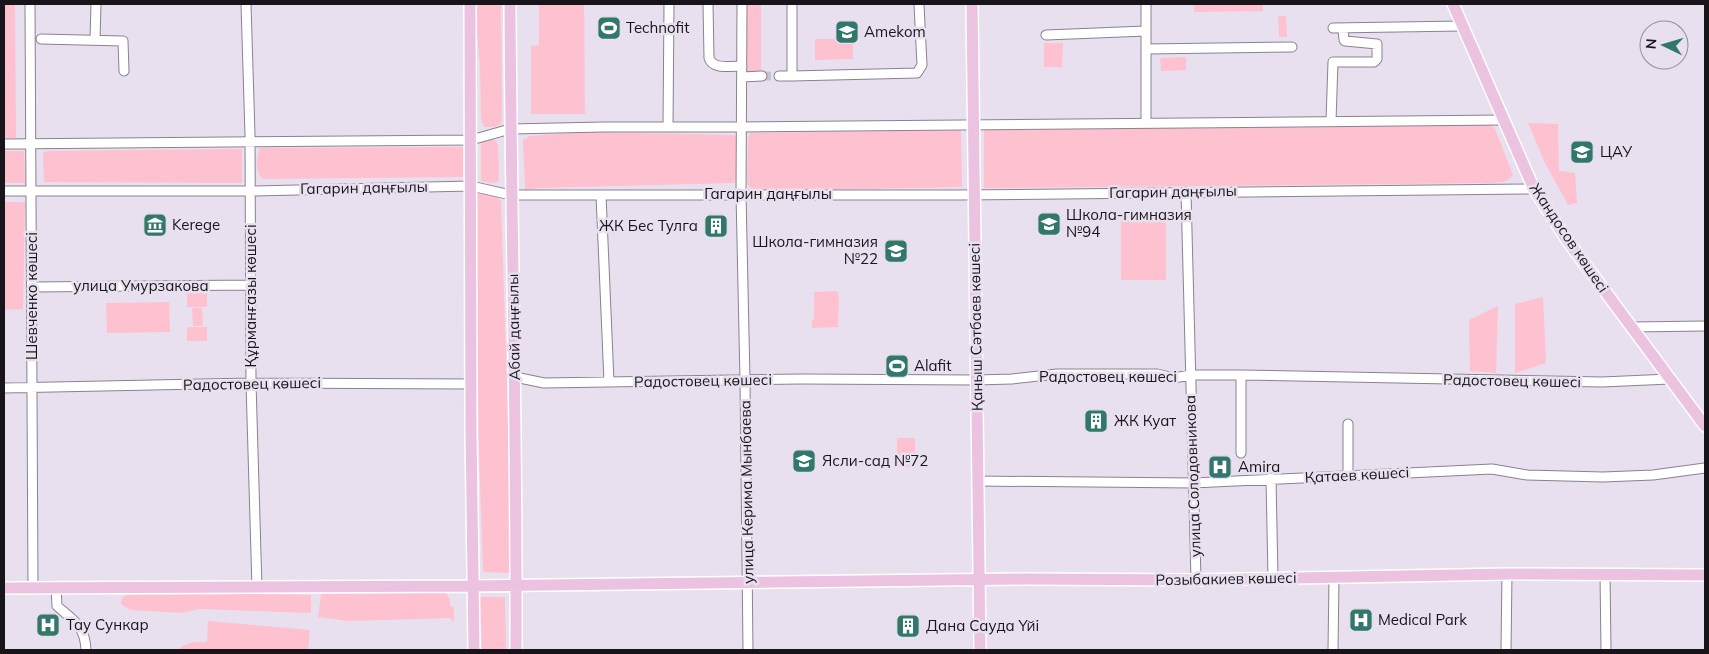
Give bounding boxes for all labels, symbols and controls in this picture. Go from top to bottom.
sports icon: Technofit [596,15,622,41]
place label: Technofit [626,18,689,37]
school or university icon: Amekom [834,19,860,45]
north arrow [1639,20,1689,70]
place label: Amekom [864,22,926,41]
text: N [1642,38,1660,50]
school or university icon: ЦАУ [1569,139,1595,165]
place label: ЦАУ [1600,142,1632,161]
street label: Гагарин даңғылы [300,177,428,198]
street label: Жандосов көшесі [1526,179,1613,296]
street label: Гагарин даңғылы [1109,181,1237,202]
street label: Гагарин даңғылы [704,184,832,203]
place label: Школа-гимназия №94 [1066,205,1192,241]
school or university icon: Школа-гимназия №94 [1036,211,1062,237]
museum icon: Kerege [142,212,168,238]
building icon: ЖК Бес Тулга [703,213,729,239]
place label: Kerege [172,215,220,234]
place label: ЖК Бес Тулга [599,216,698,235]
street label: Құрманғазы көшесі [241,224,260,368]
street label: Шевченко көшесі [22,232,41,360]
place label: Школа-гимназия №22 [752,232,878,268]
school or university icon: Школа-гимназия №22 [883,238,909,264]
street label: Қаныш Сәтбаев көшесі [965,243,986,411]
street label: Абай даңғылы [503,273,524,381]
street label: улица Умурзакова [73,276,209,295]
sports icon: Alafit [884,353,910,379]
place label: Alafit [914,356,951,375]
street label: Радостовец көшесі [1039,367,1177,386]
street label: Радостовец көшесі [634,370,772,391]
street label: Радостовец көшесі [1443,370,1581,391]
street label: Радостовец көшесі [183,373,321,394]
street label: улица Солодовникова [1180,395,1205,557]
street label: улица Керима Мынбаева [735,400,758,584]
building icon: ЖК Куат [1083,408,1109,434]
place label: ЖК Куат [1114,411,1176,430]
school or university icon: Ясли-сад №72 [791,448,817,474]
place label: Ясли-сад №72 [822,451,928,470]
hospital icon: Amira [1207,454,1233,480]
place label: Amira [1238,457,1280,476]
street label: Қатаев көшесі [1304,462,1410,487]
street label: Розыбакиев көшесі [1155,568,1297,589]
hospital icon: Medical Park [1348,607,1374,633]
place label: Medical Park [1378,610,1467,629]
hospital icon: Тау Сункар [35,612,61,638]
building icon: Дана Сауда Үйі [895,613,921,639]
place label: Тау Сункар [66,615,149,634]
place label: Дана Сауда Үйі [926,616,1039,635]

